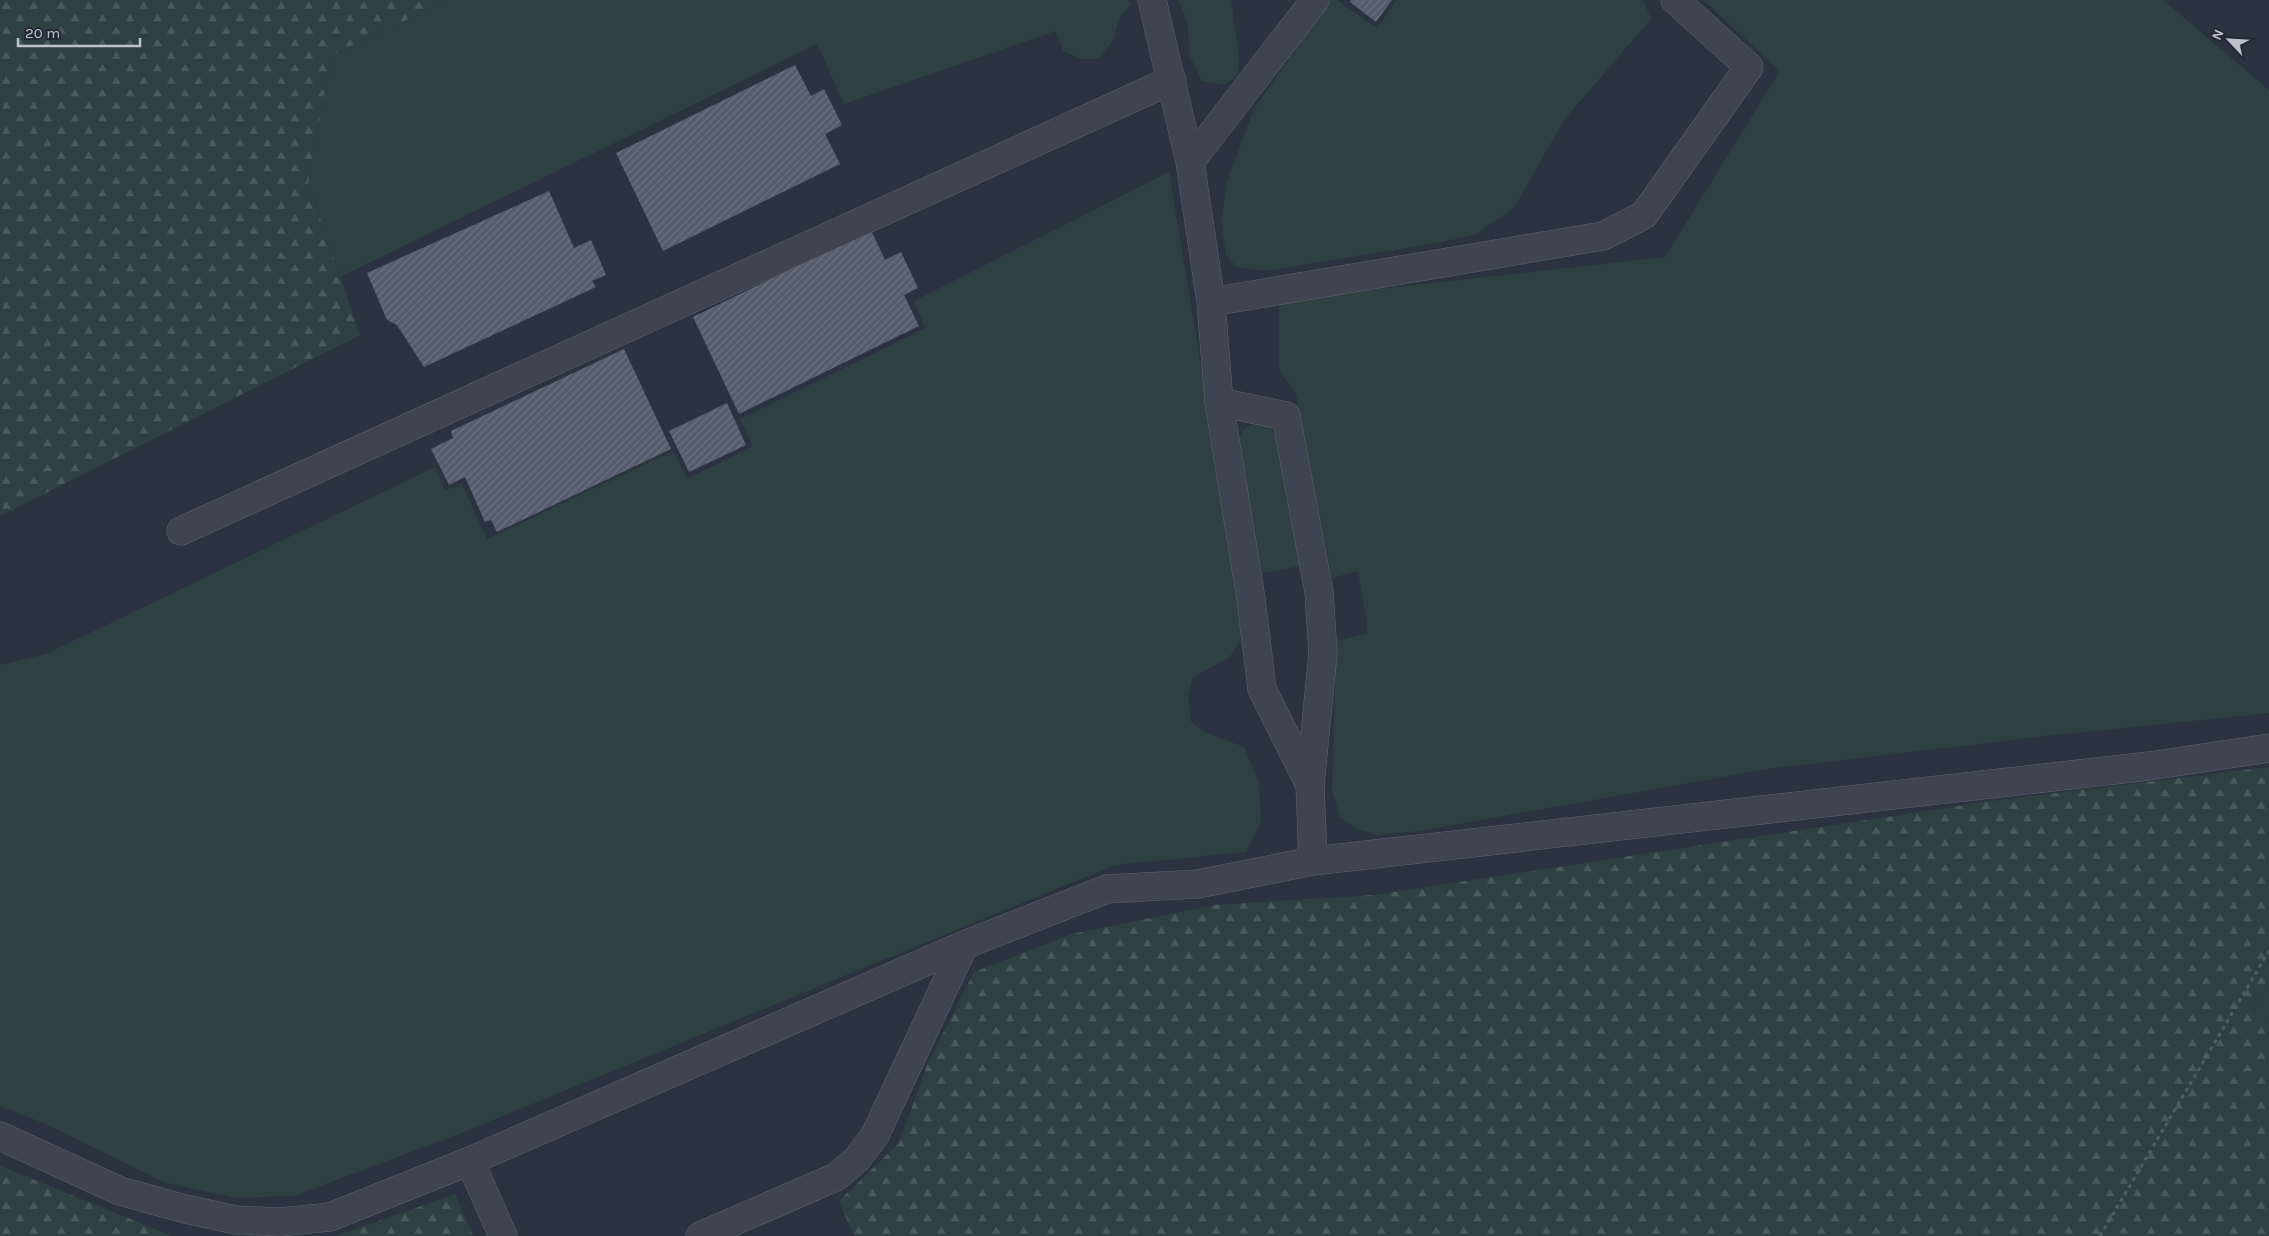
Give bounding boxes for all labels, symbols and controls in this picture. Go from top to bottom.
scale bar [18,15,140,47]
north arrow [2204,15,2254,65]
text: 20 m [25,24,60,42]
text: N [2208,27,2227,43]

